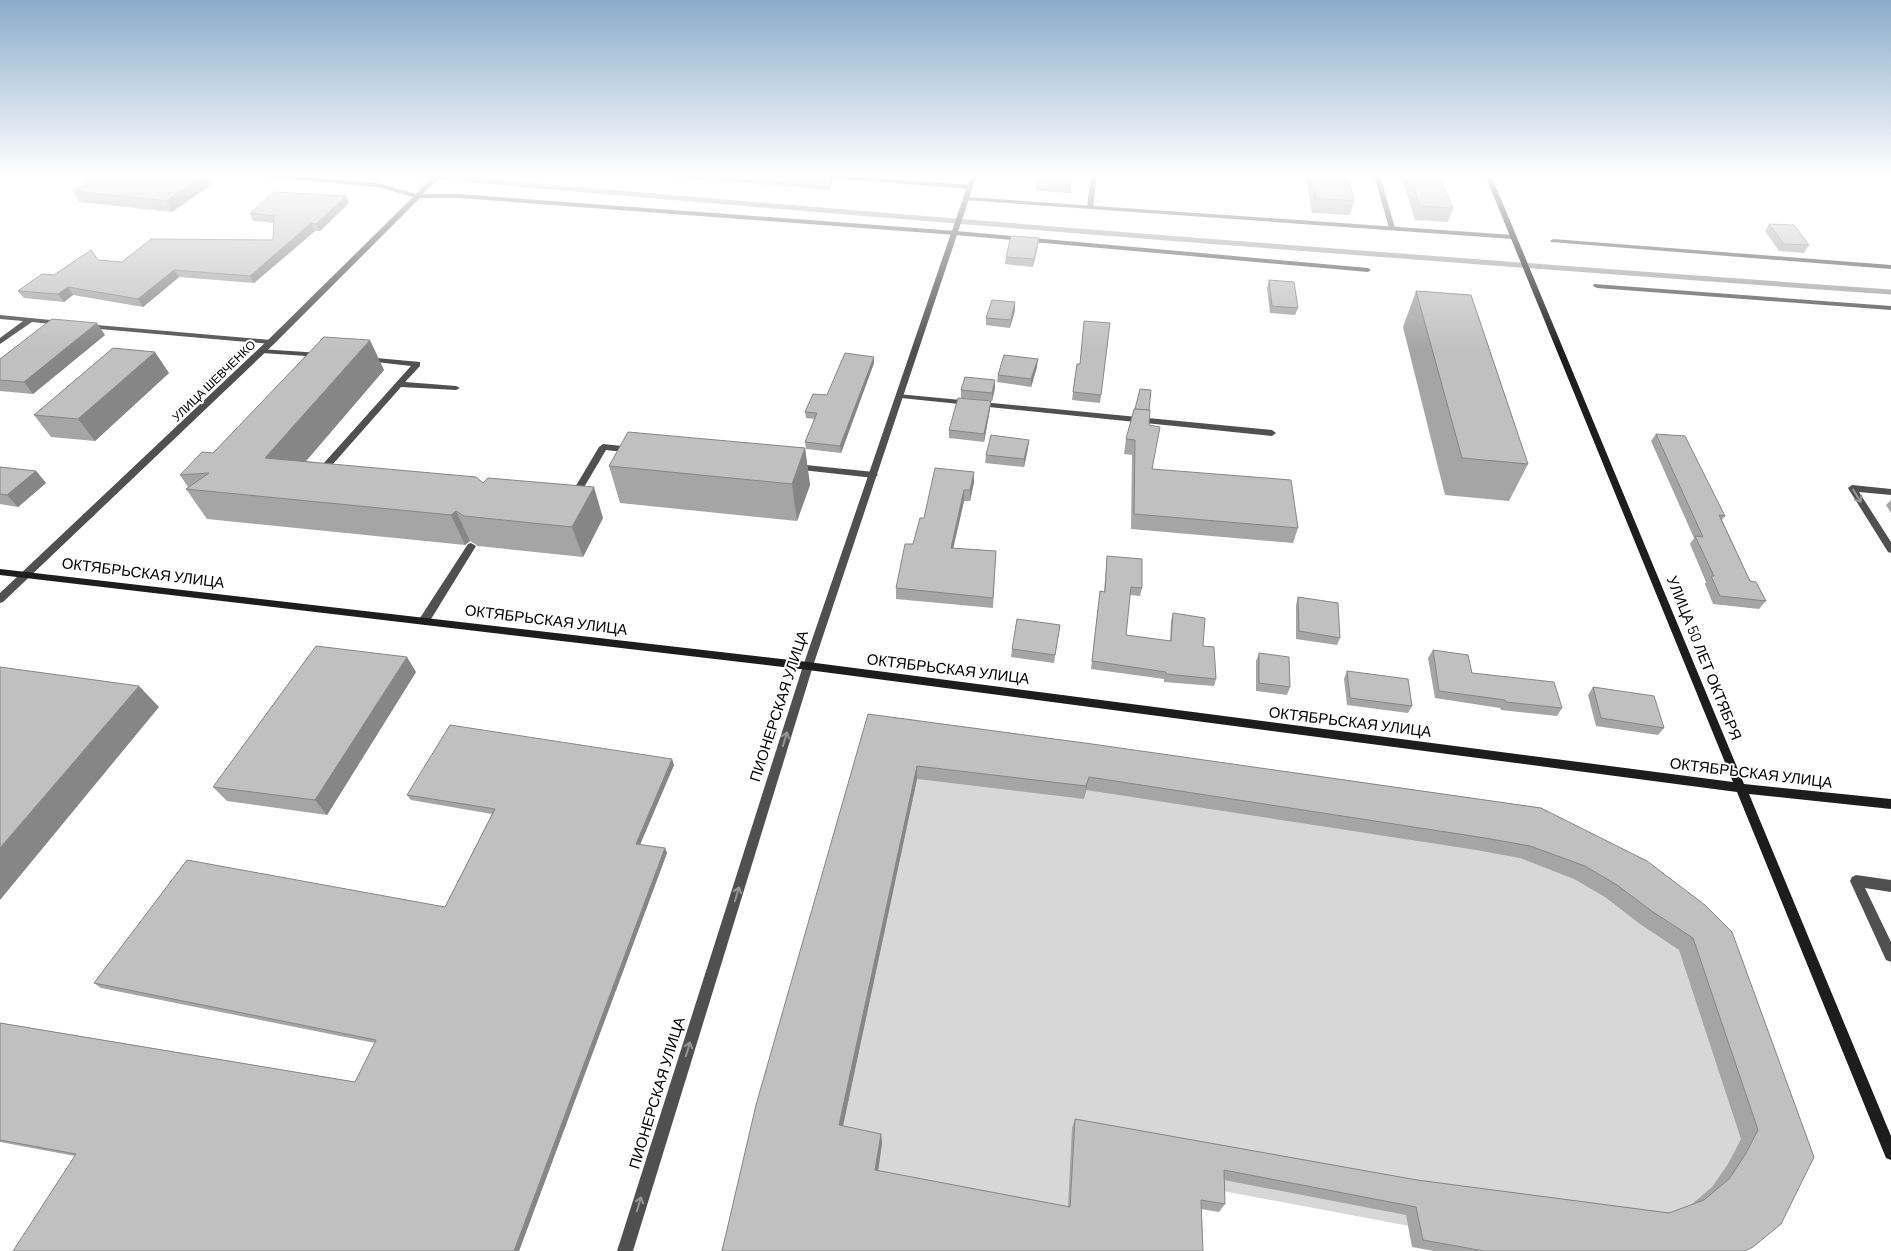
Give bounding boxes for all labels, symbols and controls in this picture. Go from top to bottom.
street label: УЛИЦА ШЕВЧЕНКО [169,337,259,424]
one-way arrow [1852,489,1862,503]
street label: ОКТЯБРЬСКАЯ УЛИЦА [61,553,225,591]
street label: УЛИЦА 50 ЛЕТ ОКТЯБРЯ [1664,573,1746,742]
street label: ОКТЯБРЬСКАЯ УЛИЦА [464,600,628,638]
street label: ПИОНЕРСКАЯ УЛИЦА [745,628,811,784]
street label: ОКТЯБРЬСКАЯ УЛИЦА [866,649,1030,687]
street label: ОКТЯБРЬСКАЯ УЛИЦА [1268,702,1432,740]
one-way arrow [781,732,791,748]
street label: ОКТЯБРЬСКАЯ УЛИЦА [1669,753,1833,791]
one-way arrow [732,887,742,903]
street label: ПИОНЕРСКАЯ УЛИЦА [624,1014,688,1171]
one-way arrow [684,1042,693,1058]
one-way arrow [635,1197,645,1213]

